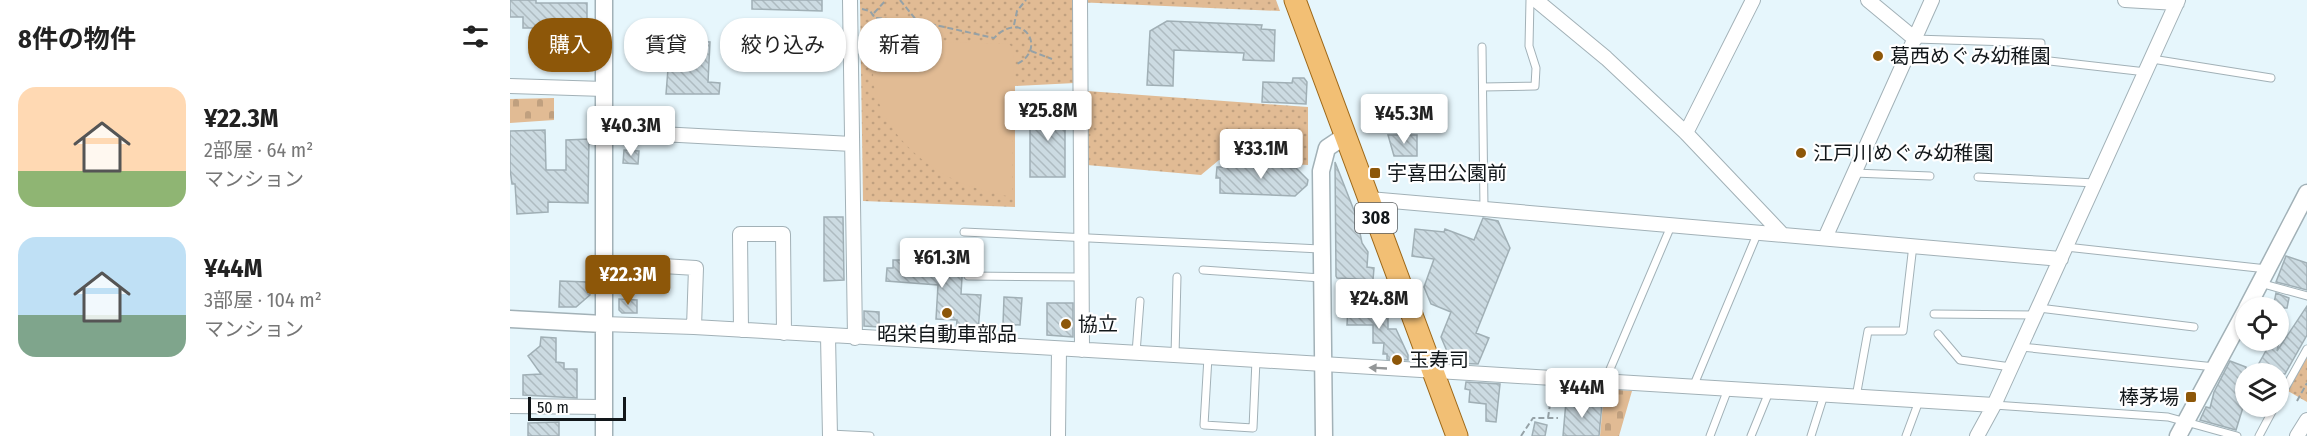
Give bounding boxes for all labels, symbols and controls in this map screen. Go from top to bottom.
chip: 購入 [528,18,612,72]
chip: 賃貸 [624,18,708,72]
chip: 絞り込み [720,18,846,72]
chip: 新着 [858,18,942,72]
icon: filters [459,20,492,53]
text: 8件の物件 [18,24,136,55]
place label: 葛西めぐみ幼稚園 [1890,44,2051,68]
marker: 葛西めぐみ幼稚園 [1871,49,1885,63]
pin: ¥25.8M [999,91,1097,142]
pin: ¥45.3M [1355,94,1453,145]
text: ¥25.8M [1019,98,1077,122]
text: ¥45.3M [1375,101,1433,125]
text: ¥22.3M [204,103,279,134]
pin: ¥40.3M [582,106,680,157]
icon: home [66,111,138,183]
text: ¥40.3M [601,113,661,137]
pin: ¥33.1M [1212,129,1310,180]
text: ¥33.1M [1234,136,1288,160]
text: 2部屋 · 64 m² [204,138,313,162]
place label: 江戸川めぐみ幼稚園 [1813,141,1994,165]
marker: 江戸川めぐみ幼稚園 [1794,146,1808,160]
place label: 宇喜田公園前 [1387,161,1507,185]
marker: 宇喜田公園前 [1368,166,1382,180]
text: マンション [204,167,304,191]
road number: 308 [1355,203,1397,233]
pin: ¥61.3M [893,238,991,289]
text: ¥61.3M [914,245,970,269]
text: ¥44M [204,253,262,284]
pin: ¥22.3M [579,255,677,306]
icon: home [66,261,138,333]
text: ¥22.3M [599,262,657,286]
pin: ¥24.8M [1330,279,1428,330]
text: ¥24.8M [1350,286,1408,310]
text: 3部屋 · 104 m² [204,288,322,312]
map controls [2235,297,2289,417]
button: locate [2235,297,2289,351]
marker: 昭栄自動車部品 [940,306,954,320]
place label: 協立 [1078,312,1118,336]
text: マンション [204,317,304,341]
marker: 協立 [1059,317,1073,331]
place label: 昭栄自動車部品 [877,322,1017,346]
place label: 玉寿司 [1409,348,1469,372]
marker: 玉寿司 [1390,353,1404,367]
one-way arrow [1369,363,1388,372]
button: layers [2235,363,2289,417]
pin: ¥44M [1546,368,1618,419]
text: ¥44M [1560,375,1604,399]
place label: 棒茅場 [2119,385,2179,409]
marker: 棒茅場 [2184,390,2198,404]
scale bar [528,394,626,422]
text: 50 m [537,398,569,417]

